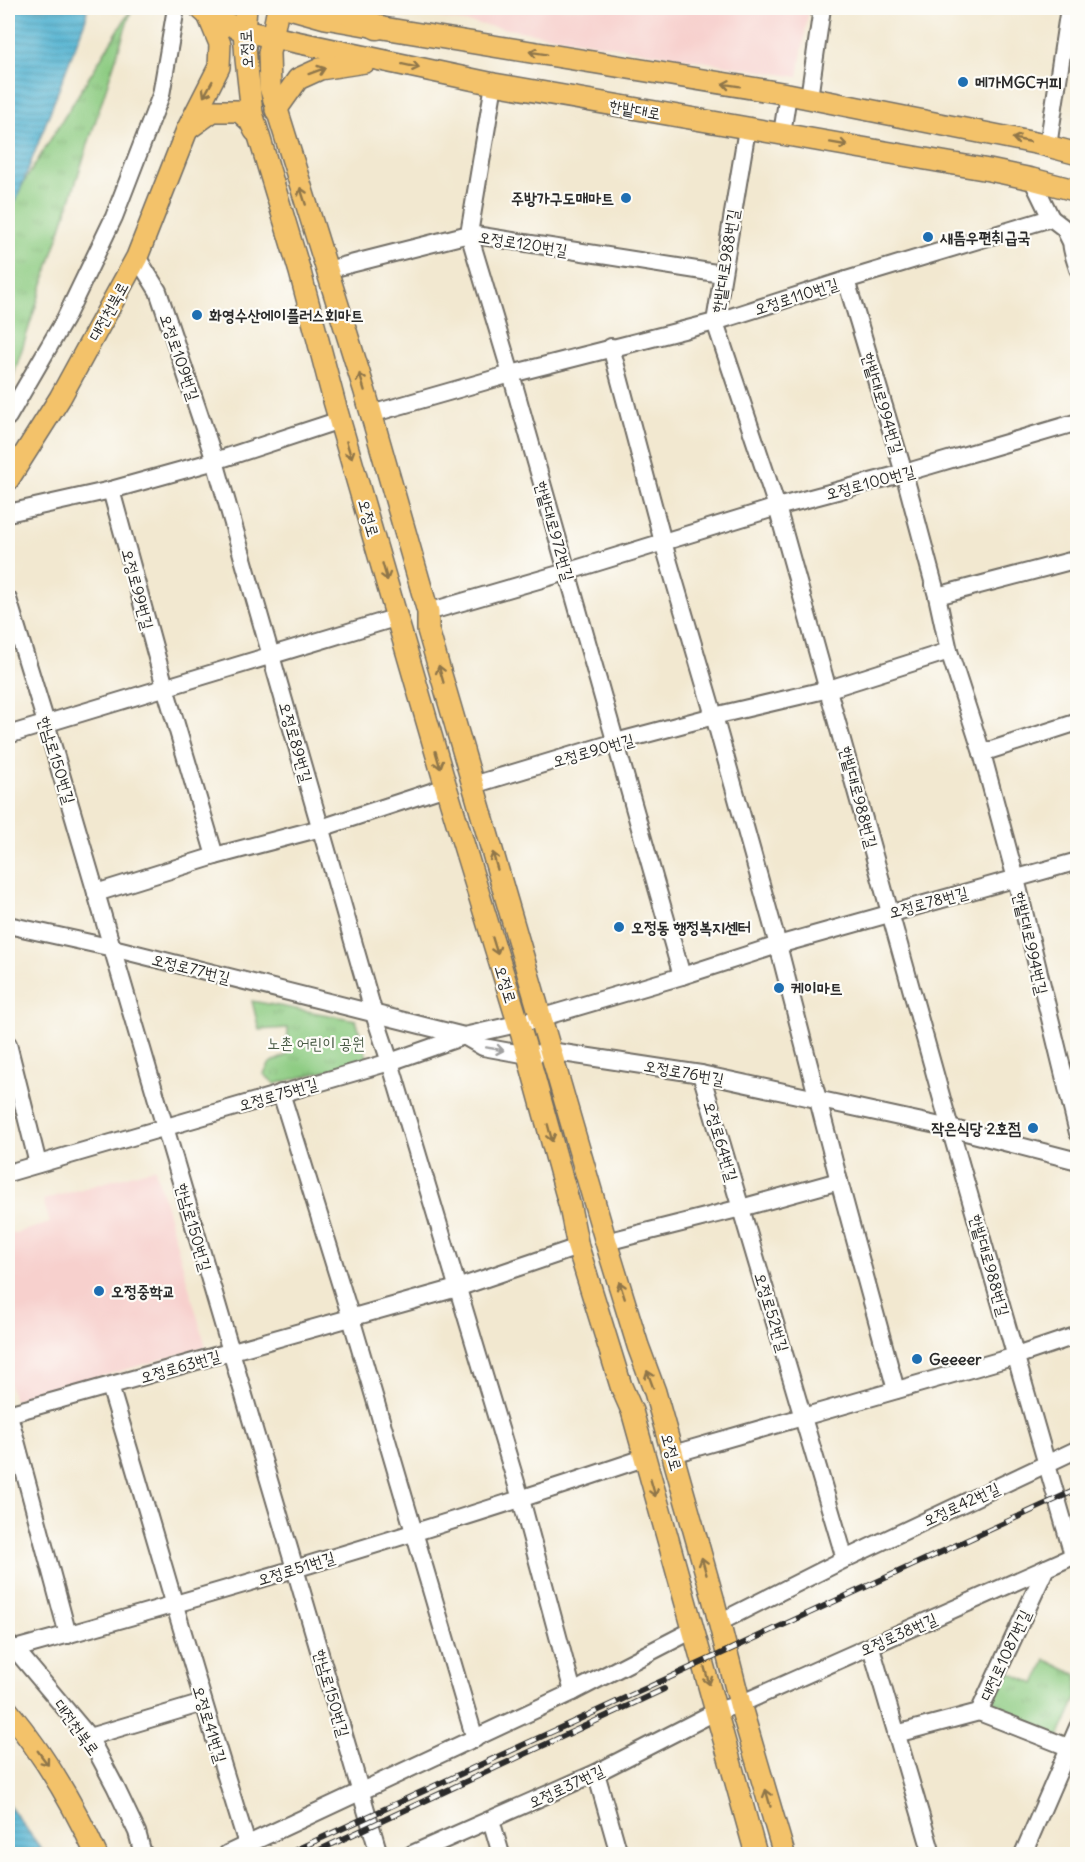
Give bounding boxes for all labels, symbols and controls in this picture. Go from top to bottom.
street label: 오정로 [235,29,257,69]
one-way arrow [529,48,549,59]
one-way arrow [401,61,421,72]
one-way arrow [307,65,326,76]
place label: 메가MGC커피 [975,72,1062,92]
marker: 메가MGC커피 [956,75,970,89]
one-way arrow [721,79,741,90]
one-way arrow [201,81,213,98]
street label: 한밭대로 [608,95,662,123]
one-way arrow [1011,134,1031,145]
one-way arrow [829,139,849,150]
one-way arrow [297,187,308,206]
place label: 주방가구도매마트 [511,188,614,208]
marker: 주방가구도매마트 [619,191,633,205]
street label: 한밭대로988번길 [707,208,743,314]
street label: 오정로120번길 [477,226,569,260]
place label: 새뜸우편취급국 [939,227,1030,247]
marker: 새뜸우편취급국 [921,230,935,244]
street label: 오정로110번길 [751,273,841,319]
street label: 대전천북로 [84,278,132,344]
place label: 화영수산에이플러스회마트 [209,305,364,325]
marker: 화영수산에이플러스회마트 [190,308,204,322]
street label: 오정로109번길 [156,311,204,403]
street label: 한밭대로994번길 [858,350,908,456]
one-way arrow [356,373,367,392]
one-way arrow [344,440,355,459]
street label: 오정로100번길 [823,460,917,504]
street label: 한밭대로972번길 [531,479,579,583]
street label: 오정로 [354,497,384,539]
street label: 오정로99번길 [118,546,158,632]
one-way arrow [380,562,391,581]
one-way arrow [435,665,446,684]
street label: 오정로89번길 [275,699,317,785]
street label: 한남로150번길 [34,714,80,806]
street label: 오정로90번길 [550,729,636,771]
street label: 한밭대로988번길 [836,744,882,850]
one-way arrow [433,750,444,769]
one-way arrow [489,852,500,871]
street label: 오정로78번길 [886,882,970,922]
street label: 한밭대로994번길 [1009,890,1053,996]
place label: 오정동 행정복지센터 [631,917,751,937]
marker: 오정동 행정복지센터 [612,920,626,934]
one-way arrow [490,936,501,955]
street label: 오정로77번길 [150,949,232,987]
street label: 오정로 [491,963,521,1005]
place label: 케이마트 [791,978,843,998]
marker: 케이마트 [772,981,786,995]
park label: 노촌 어린이 공원 [267,1033,365,1053]
one-way arrow [484,1044,504,1055]
street label: 오정로76번길 [642,1055,726,1089]
street label: 오정로75번길 [236,1073,320,1115]
street label: 오정로64번길 [699,1098,743,1184]
place label: 작은식당 2호점 [931,1118,1021,1138]
marker: 작은식당 2호점 [1026,1121,1040,1135]
one-way arrow [544,1123,556,1142]
street label: 한남로150번길 [172,1181,216,1273]
street label: 한밭대로988번길 [966,1212,1014,1318]
street label: 오정로52번길 [750,1270,794,1354]
place label: 오정중학교 [111,1281,175,1301]
one-way arrow [615,1281,626,1300]
marker: 오정중학교 [92,1284,106,1298]
street label: 오정로63번길 [137,1345,223,1387]
place label: Geeeer [929,1349,982,1369]
marker: Geeeer [910,1352,924,1366]
one-way arrow [644,1370,655,1388]
street label: 오정로 [657,1431,687,1473]
street label: 오정로42번길 [919,1477,1003,1530]
one-way arrow [648,1478,659,1497]
street label: 오정로51번길 [255,1547,337,1589]
one-way arrow [698,1557,709,1576]
street label: 대전로1087번길 [975,1606,1035,1704]
street label: 오정로38번길 [856,1608,940,1660]
street label: 한남로150번길 [310,1647,354,1739]
one-way arrow [702,1666,713,1685]
street label: 오정로41번길 [189,1683,231,1765]
street label: 대전천북로 [50,1695,104,1759]
one-way arrow [37,1749,49,1765]
street label: 오정로37번길 [525,1760,607,1812]
one-way arrow [762,1789,773,1808]

